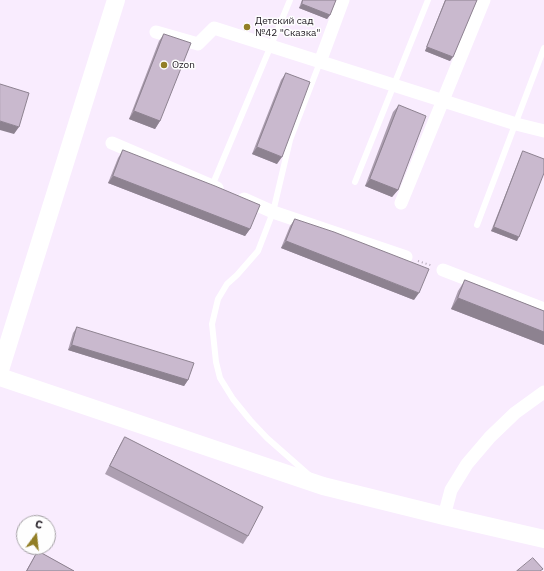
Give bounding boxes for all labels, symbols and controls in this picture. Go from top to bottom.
place label: Детский сад №42 "Сказка" [255,15,320,38]
marker: Детский сад №42 "Сказка" [242,22,252,32]
place label: Ozon [172,59,195,71]
marker: Ozon [159,60,169,70]
north arrow [16,515,56,555]
text: С [34,517,44,532]

